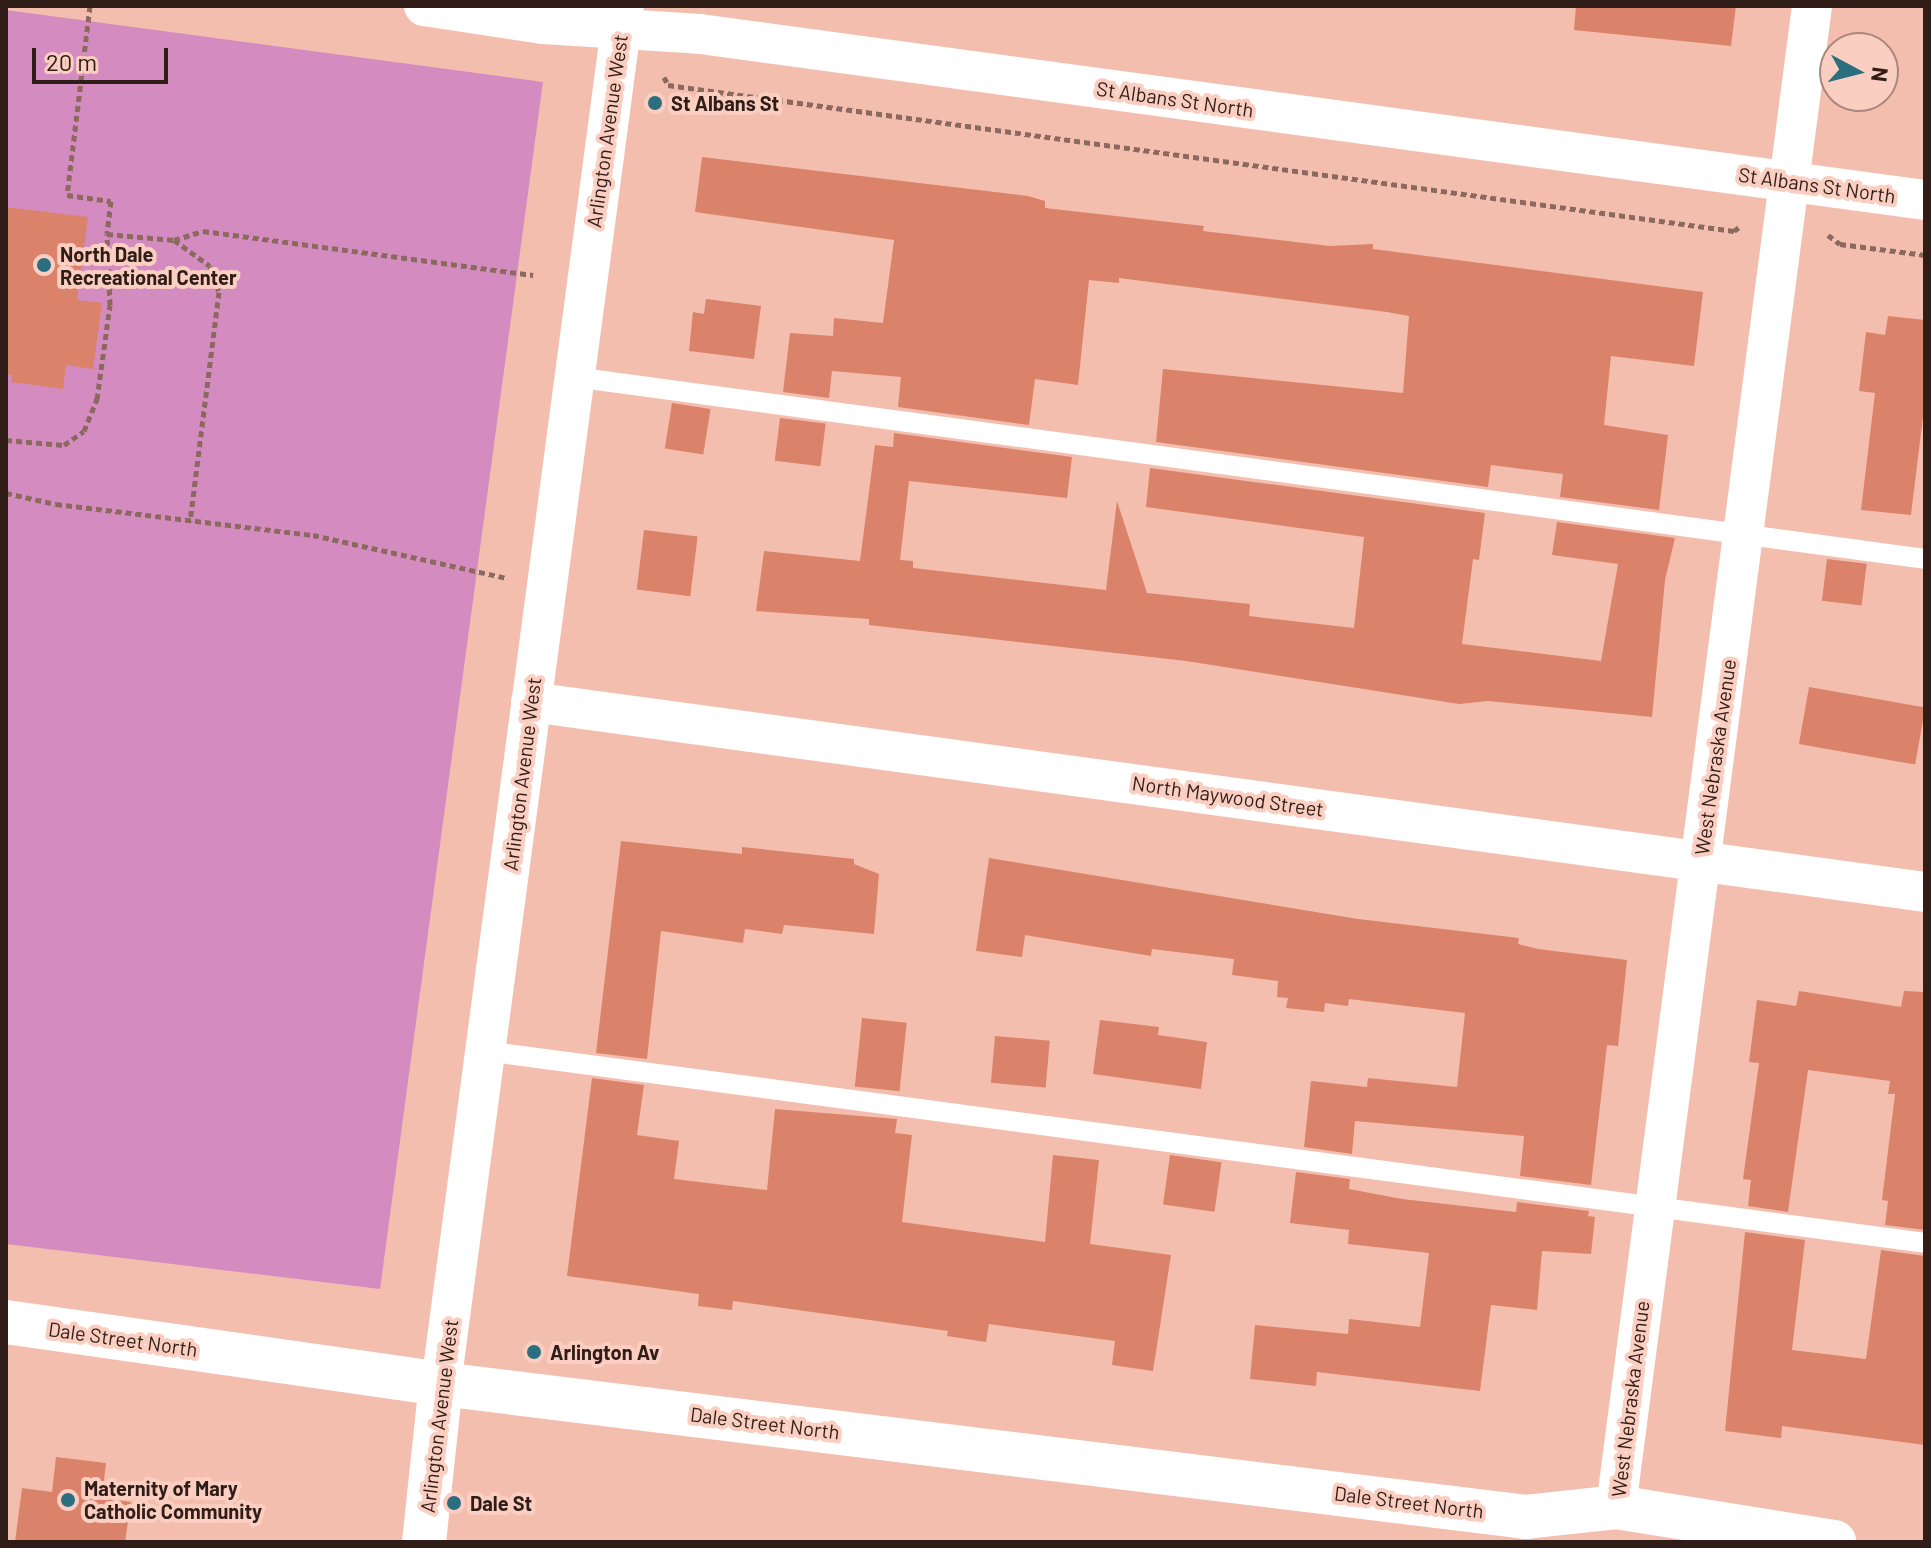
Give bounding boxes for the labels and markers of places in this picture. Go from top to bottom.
place label: St Albans St [671,91,779,115]
marker: St Albans St [646,94,664,112]
place label: North Dale Recreational Center [60,242,237,289]
marker: North Dale Recreational Center [35,256,53,274]
place label: Arlington Av [550,1340,659,1364]
marker: Arlington Av [525,1343,543,1361]
place label: Maternity of Mary Catholic Community [84,1476,262,1523]
marker: Maternity of Mary Catholic Community [59,1491,77,1509]
place label: Dale St [470,1491,532,1515]
marker: Dale St [445,1494,463,1512]

